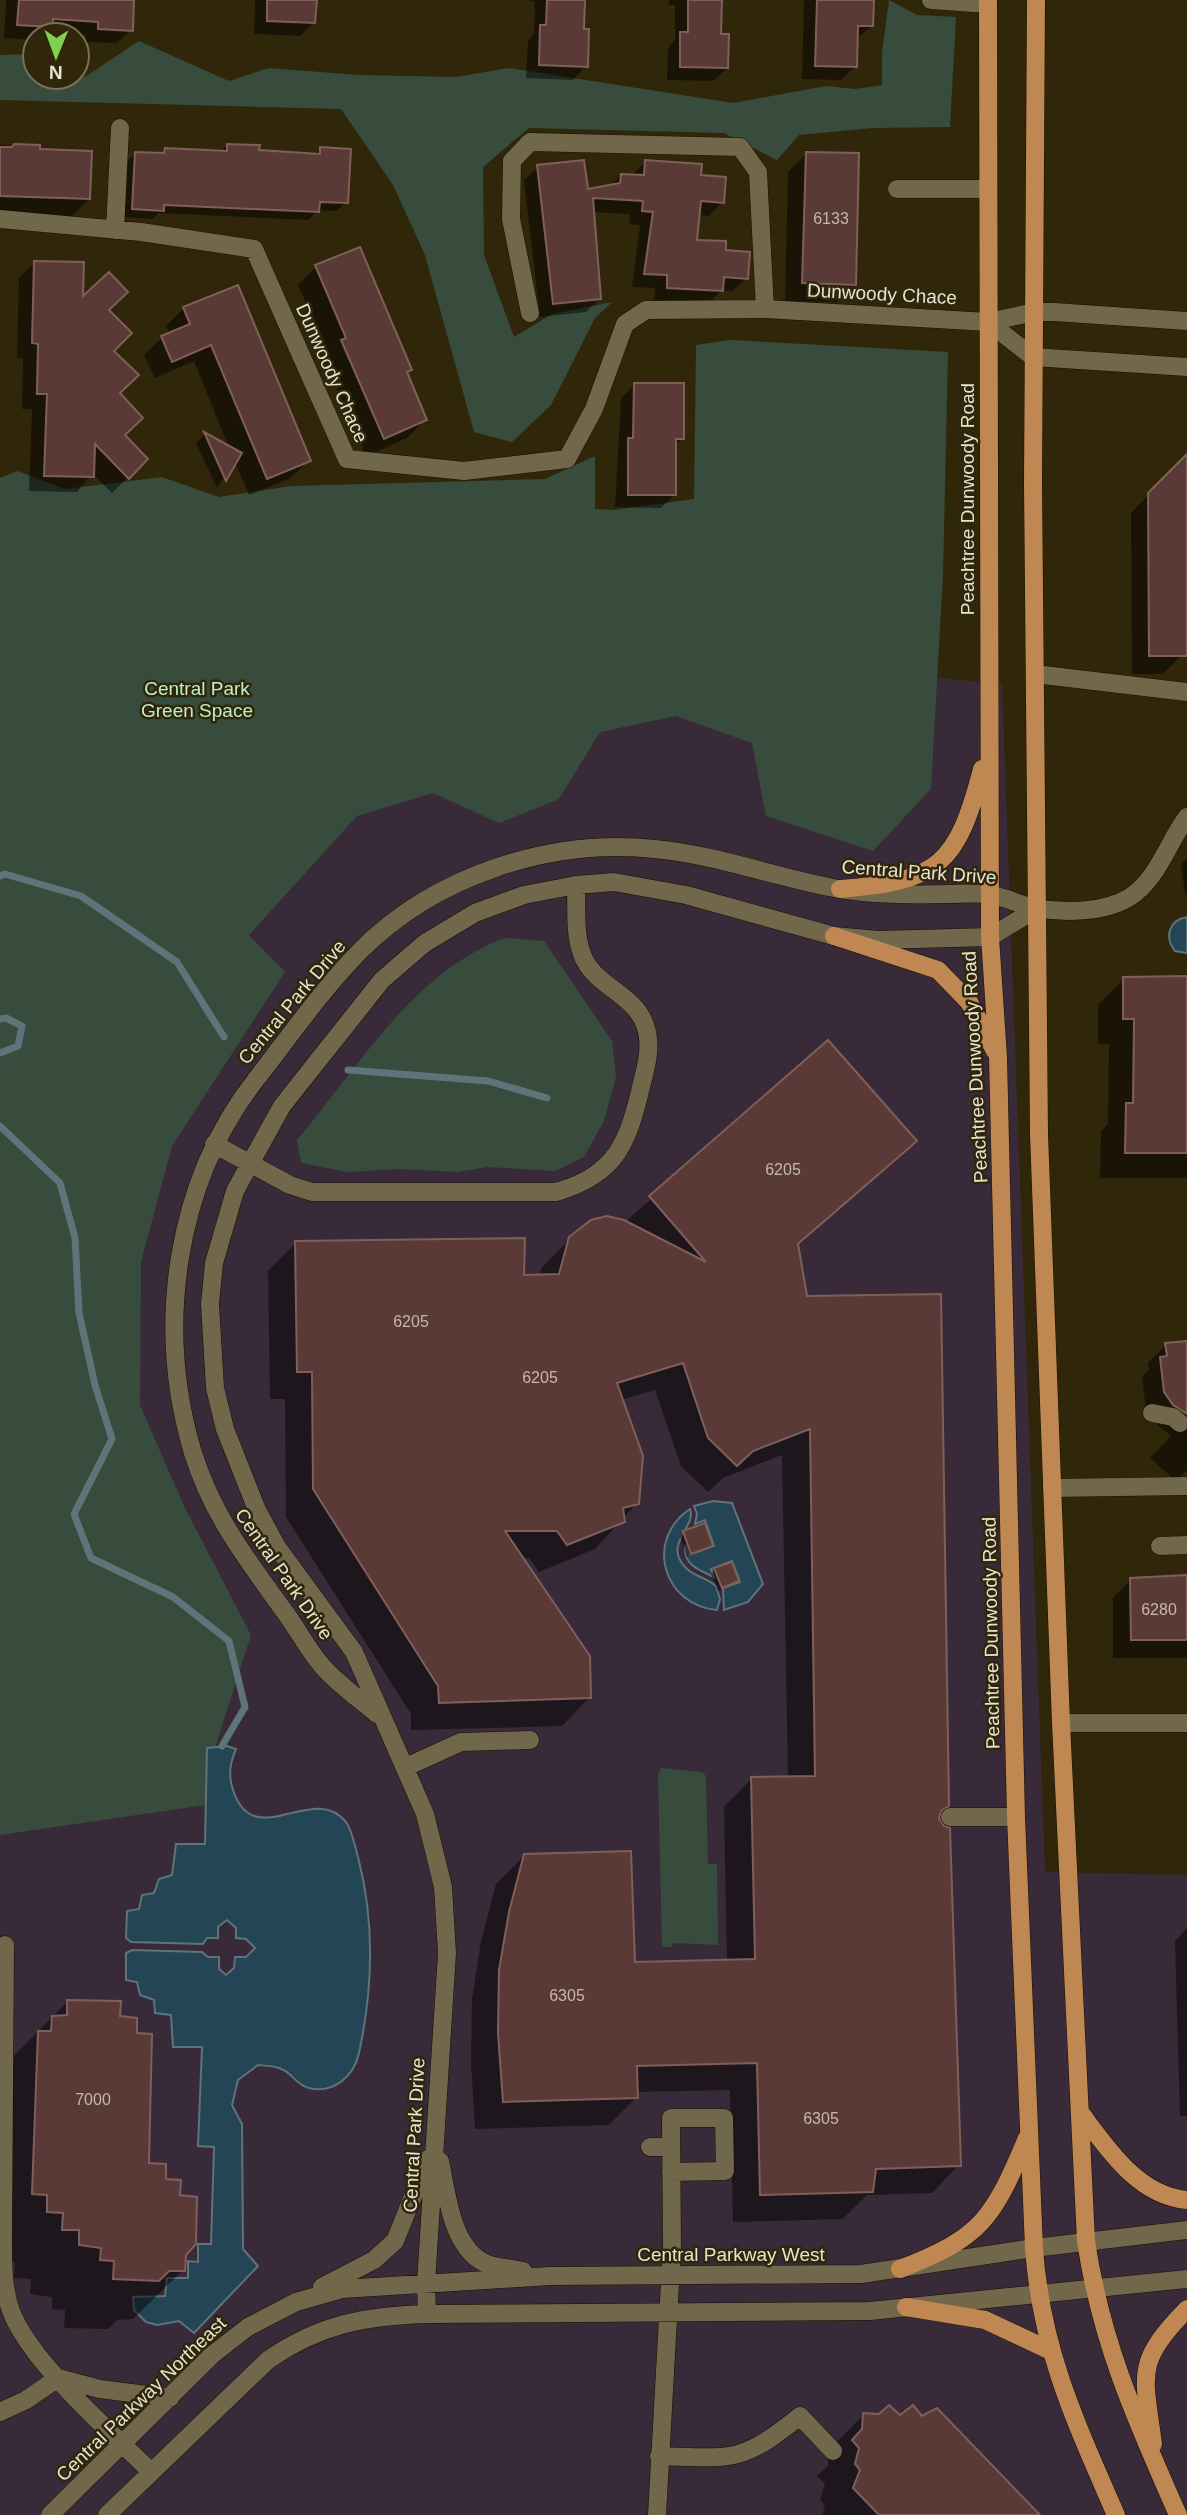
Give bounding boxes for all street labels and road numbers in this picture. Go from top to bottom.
street label: Dunwoody Chace [807,280,957,308]
street label: Dunwoody Chace [292,300,372,446]
street label: Peachtree Dunwoody Road [957,383,978,615]
street label: Central Park Drive [841,856,997,888]
street label: Central Park Drive [234,936,350,1068]
street label: Peachtree Dunwoody Road [958,950,992,1184]
street label: Central Park Drive [231,1504,337,1644]
street label: Peachtree Dunwoody Road [978,1517,1004,1749]
street label: Central Park Drive [399,2057,429,2213]
street label: Central Parkway West [637,2244,826,2265]
street label: Central Parkway Northeast [52,2312,230,2485]

